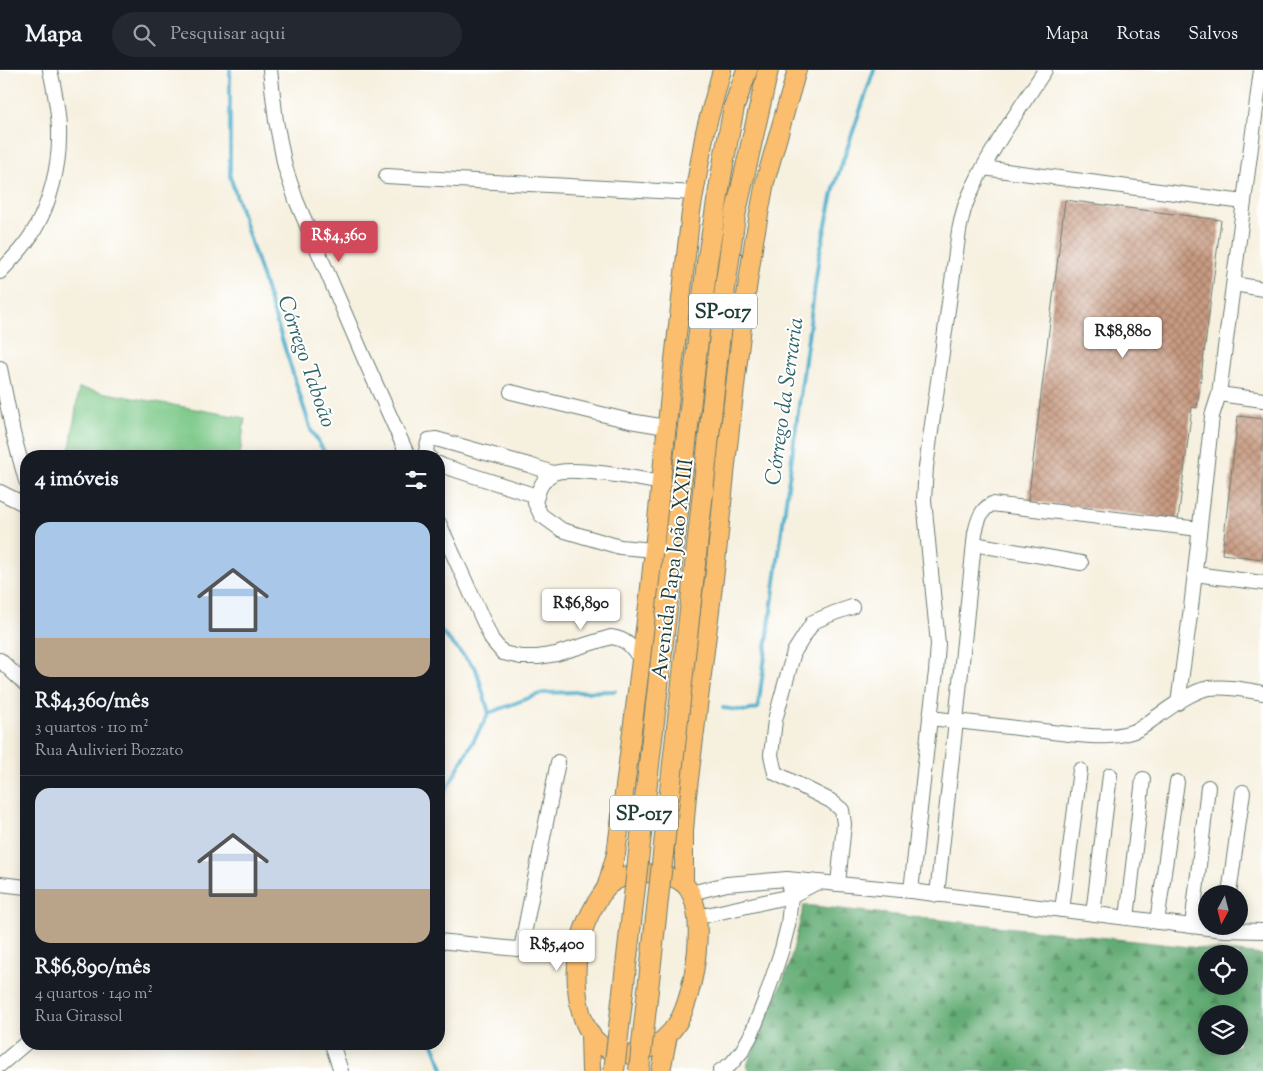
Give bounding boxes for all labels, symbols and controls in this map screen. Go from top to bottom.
search box [112,12,462,57]
text: Mapa [25,18,82,52]
icon: search [130,21,158,49]
text: Pesquisar aqui [170,21,286,48]
text: Mapa [1046,22,1089,48]
text: Rotas [1117,22,1160,48]
text: Salvos [1188,22,1238,48]
pin: R$4,360 [293,220,385,263]
text: R$4,360 [312,225,366,248]
water label: Córrego Taboão [268,292,343,432]
road number: SP-017 [689,294,757,328]
water label: Córrego da Serraria [758,315,814,487]
pin: R$8,880 [1077,316,1169,359]
text: R$8,880 [1095,321,1151,344]
street label: Avenida Papa João XXIII [646,457,702,681]
text: 4 imóveis [35,465,118,495]
icon: filters [402,466,430,494]
icon: home [188,555,278,645]
pin: R$6,890 [535,588,627,631]
text: R$6,890 [553,593,609,616]
text: R$4,360/mês [35,687,149,717]
text: 3 quartos · 110 m² [35,717,149,740]
text: Rua Aulivieri Bozzato [35,740,183,763]
road number: SP-017 [610,796,678,830]
icon: home [188,820,278,910]
north arrow [1198,885,1248,935]
map controls [1198,885,1248,1055]
pin: R$5,400 [511,930,603,972]
text: R$5,400 [530,934,584,957]
button: locate [1198,945,1248,995]
text: R$6,890/mês [35,953,150,983]
text: 4 quartos · 140 m² [35,983,153,1006]
button: layers [1198,1005,1248,1055]
text: Rua Girassol [35,1006,123,1029]

